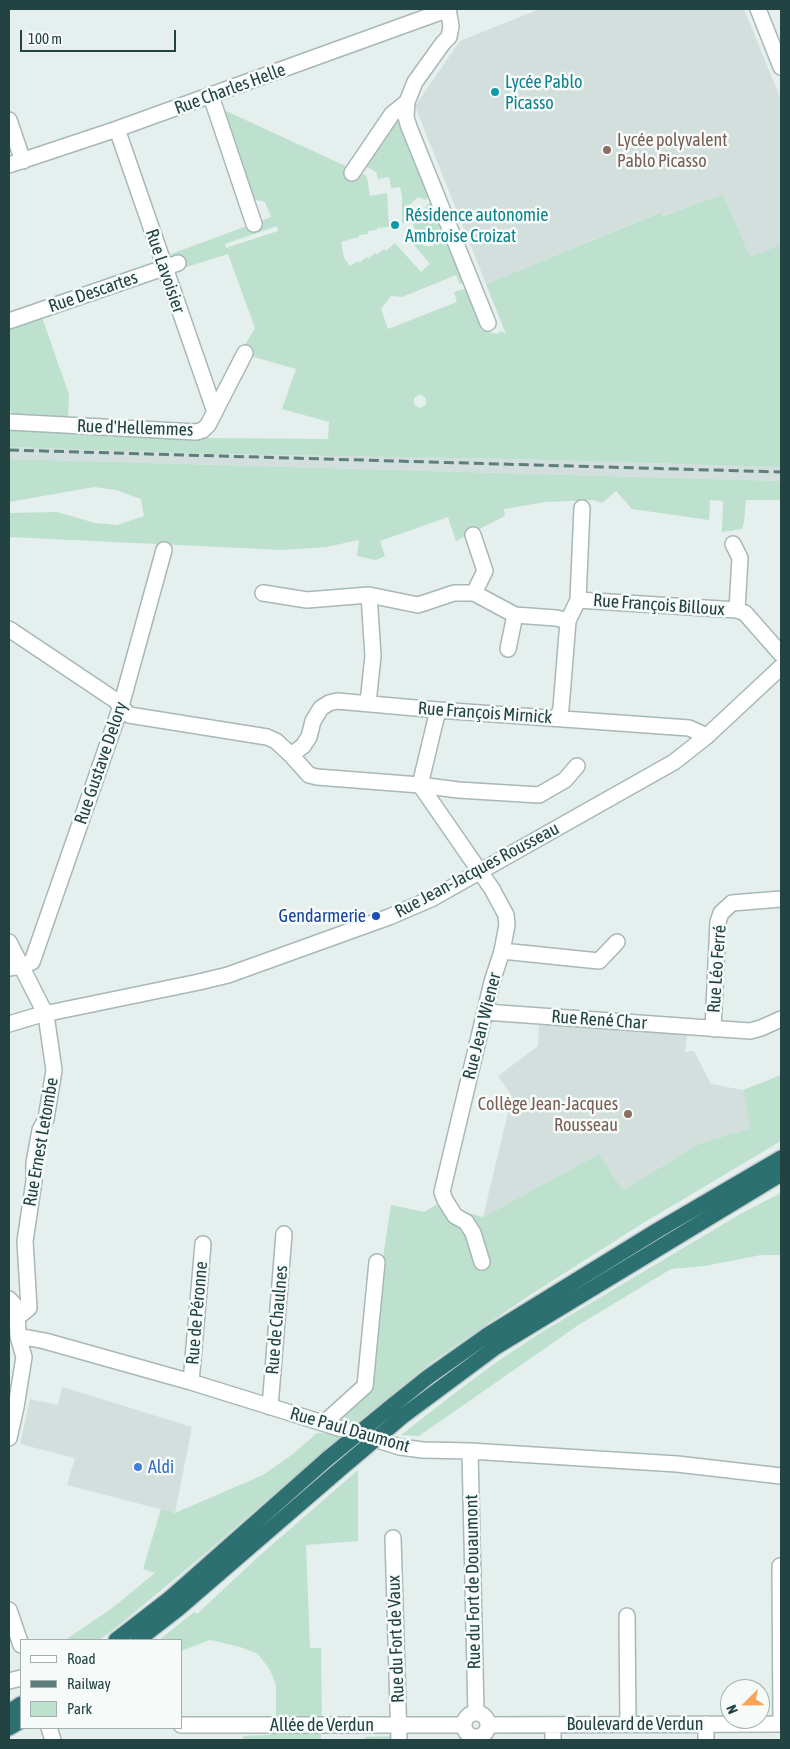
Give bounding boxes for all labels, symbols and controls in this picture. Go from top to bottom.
scale bar [22,20,179,52]
text: 100 m [28,30,62,47]
street label: Rue Charles Helle [172,59,288,119]
place label: Lycée Pablo Picasso [505,71,582,114]
marker: Lycée Pablo Picasso [489,86,501,98]
place label: Lycée polyvalent Pablo Picasso [617,129,727,172]
marker: Lycée polyvalent Pablo Picasso [601,144,613,156]
place label: Résidence autonomie Ambroise Croizat [405,204,548,246]
marker: Résidence autonomie Ambroise Croizat [389,219,401,231]
street label: Rue Lavoisier [141,226,189,316]
street label: Rue Descartes [46,267,140,317]
street label: Rue d'Hellemmes [76,415,194,441]
street label: Rue François Billoux [593,590,725,620]
street label: Rue François Mirnick [417,698,553,728]
street label: Rue Gustave Delory [70,699,132,827]
street label: Rue Jean-Jacques Rousseau [391,818,563,922]
place label: Gendarmerie [279,905,366,927]
marker: Gendarmerie [370,910,382,922]
street label: Rue Léo Ferré [703,924,731,1014]
street label: Rue Jean Wiener [458,970,506,1082]
street label: Rue René Char [551,1006,647,1034]
street label: Rue Ernest Letombe [19,1076,63,1208]
place label: Collège Jean-Jacques Rousseau [478,1093,618,1136]
marker: Collège Jean-Jacques Rousseau [622,1108,634,1120]
street label: Rue de Péronne [182,1260,212,1366]
street label: Rue de Chaulnes [261,1265,293,1375]
street label: Rue Paul Daumont [288,1403,412,1457]
place label: Aldi [148,1456,174,1478]
marker: Aldi [132,1461,144,1473]
street label: Rue du Fort de Douaumont [461,1494,485,1670]
street label: Rue du Fort de Vaux [383,1575,409,1703]
legend [20,1639,182,1729]
text: Road [67,1650,96,1667]
text: Railway [67,1675,111,1692]
north arrow [720,1679,770,1729]
text: Park [67,1700,92,1717]
text: N [723,1703,741,1716]
street label: Boulevard de Verdun [566,1713,704,1735]
street label: Allée de Verdun [270,1714,374,1736]

